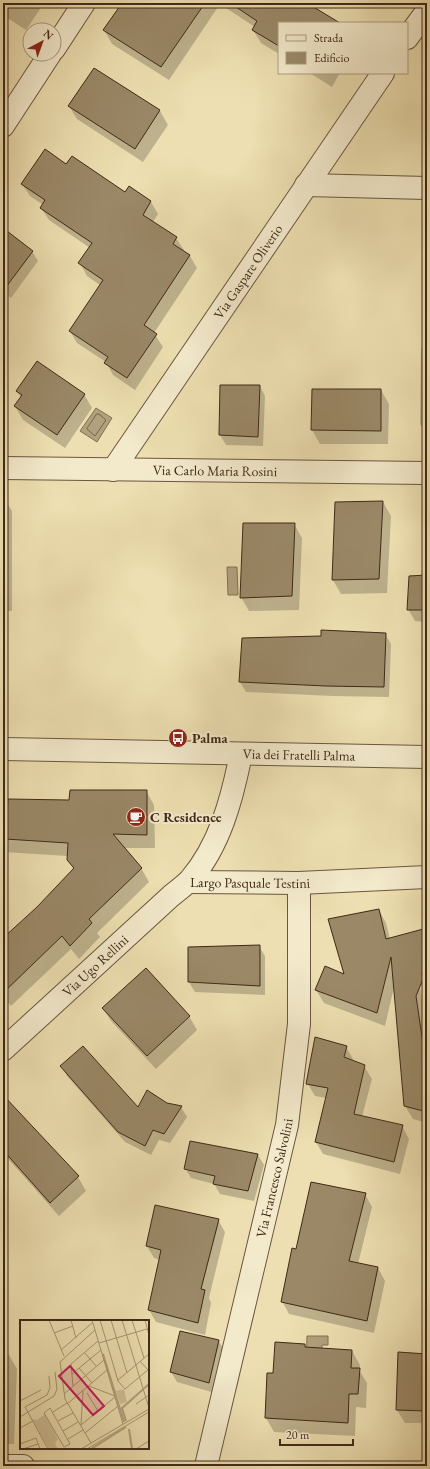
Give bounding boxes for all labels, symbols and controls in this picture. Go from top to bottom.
north arrow [22,22,62,62]
legend [278,22,408,74]
text: N [41,26,57,43]
text: Strada [314,30,343,46]
text: Edificio [314,50,350,66]
street label: Via Gaspare Oliverio [209,221,287,322]
street label: Via Carlo Maria Rosini [153,461,278,480]
bus stop icon: Palma [167,727,189,749]
place label: Palma [192,729,229,747]
street label: Via dei Fratelli Palma [242,745,356,765]
cafe icon: C Residence [125,806,147,828]
place label: C Residence [150,808,222,826]
street label: Largo Pasquale Testini [190,873,311,892]
street label: Via Ugo Rellini [58,930,132,1000]
street label: Via Francesco Salvolini [252,1117,297,1239]
inset map [20,1320,149,1449]
scale bar [280,1421,353,1447]
text: 20 m [286,1427,310,1443]

